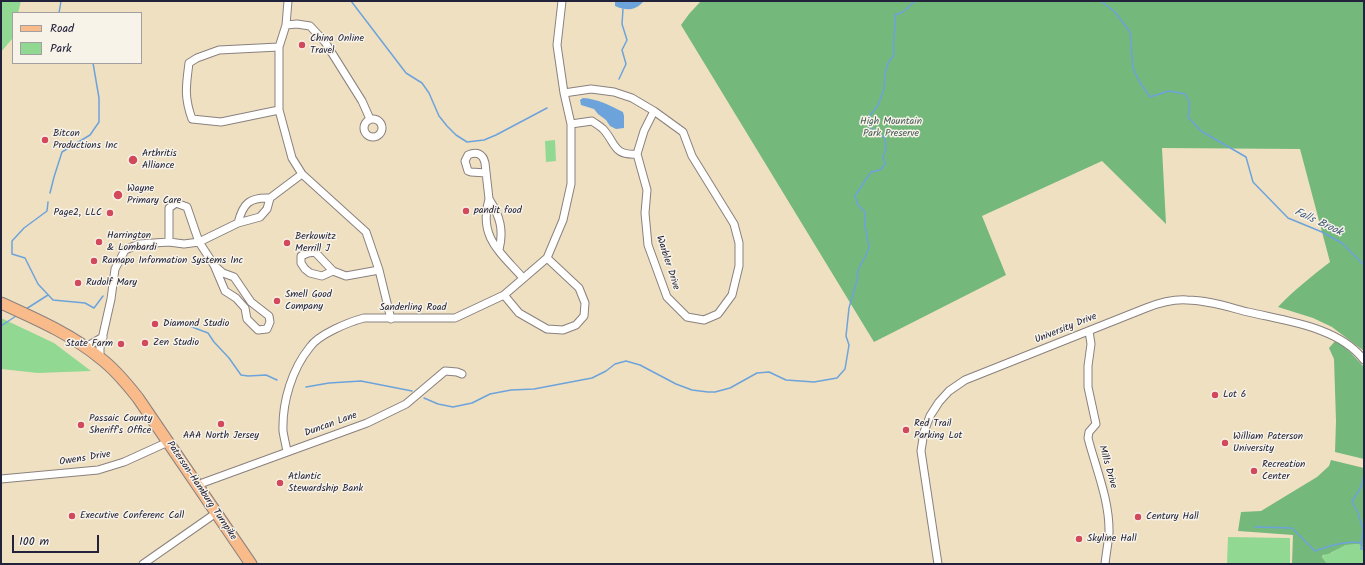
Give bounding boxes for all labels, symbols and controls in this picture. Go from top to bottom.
legend [12,12,142,64]
text: Road [50,19,74,38]
place label: China Online Travel [310,33,364,56]
text: Park [50,39,72,58]
marker: China Online Travel [297,40,307,50]
park label: High Mountain Park Preserve [860,116,922,140]
place label: Bitcon Productions Inc [53,128,118,152]
marker: Bitcon Productions Inc [40,135,50,145]
place label: Arthritis Alliance [142,148,177,172]
marker: Arthritis Alliance [127,154,139,166]
place label: Wayne Primary Care [127,183,181,206]
marker: Wayne Primary Care [112,189,124,201]
place label: pandit food [474,205,522,217]
marker: pandit food [461,206,471,216]
water label: Falls Brook [1292,206,1344,240]
place label: Page2, LLC [54,207,102,219]
marker: Page2, LLC [105,208,115,218]
place label: Harrington & Lombardi [107,230,157,254]
place label: Berkowitz Merrill J [295,231,336,254]
street label: Warbler Drive [653,234,681,292]
marker: Harrington & Lombardi [94,237,104,247]
marker: Berkowitz Merrill J [282,238,292,248]
place label: Ramapo Information Systems Inc [102,255,243,267]
marker: Ramapo Information Systems Inc [89,256,99,266]
place label: Rudolf Mary [86,277,137,289]
marker: Rudolf Mary [73,278,83,288]
place label: Smell Good Company [285,289,332,312]
marker: Smell Good Company [272,296,282,306]
street label: Sanderling Road [379,302,447,314]
street label: University Drive [1033,311,1099,347]
place label: Diamond Studio [163,318,229,330]
marker: Diamond Studio [150,319,160,329]
place label: Zen Studio [153,337,199,349]
place label: State Farm [66,338,113,350]
marker: Zen Studio [140,338,150,348]
marker: State Farm [116,339,126,349]
place label: Lot 6 [1223,389,1246,401]
marker: Lot 6 [1210,390,1220,400]
street label: Duncan Lane [303,410,359,440]
place label: Passaic County Sheriff's Office [89,413,152,436]
place label: Red Trail Parking Lot [914,418,962,442]
marker: AAA North Jersey [216,419,226,429]
marker: Passaic County Sheriff's Office [76,420,86,430]
marker: Red Trail Parking Lot [901,425,911,435]
place label: AAA North Jersey [183,430,259,442]
place label: William Paterson University [1233,431,1303,454]
marker: William Paterson University [1220,438,1230,448]
street label: Paterson-Hamburg Turnpike [163,439,239,543]
street label: Mills Drive [1095,444,1119,490]
street label: Owens Drive [58,449,112,469]
place label: Recreation Center [1262,459,1305,482]
marker: Recreation Center [1249,466,1259,476]
place label: Atlantic Stewardship Bank [288,471,363,494]
marker: Atlantic Stewardship Bank [275,478,285,488]
place label: Executive Conferenc Call [80,510,184,522]
marker: Executive Conferenc Call [67,511,77,521]
place label: Century Hall [1146,511,1199,523]
marker: Century Hall [1133,512,1143,522]
scale bar [14,527,101,553]
text: 100 m [19,532,49,551]
place label: Skyline Hall [1087,533,1137,545]
marker: Skyline Hall [1074,534,1084,544]

